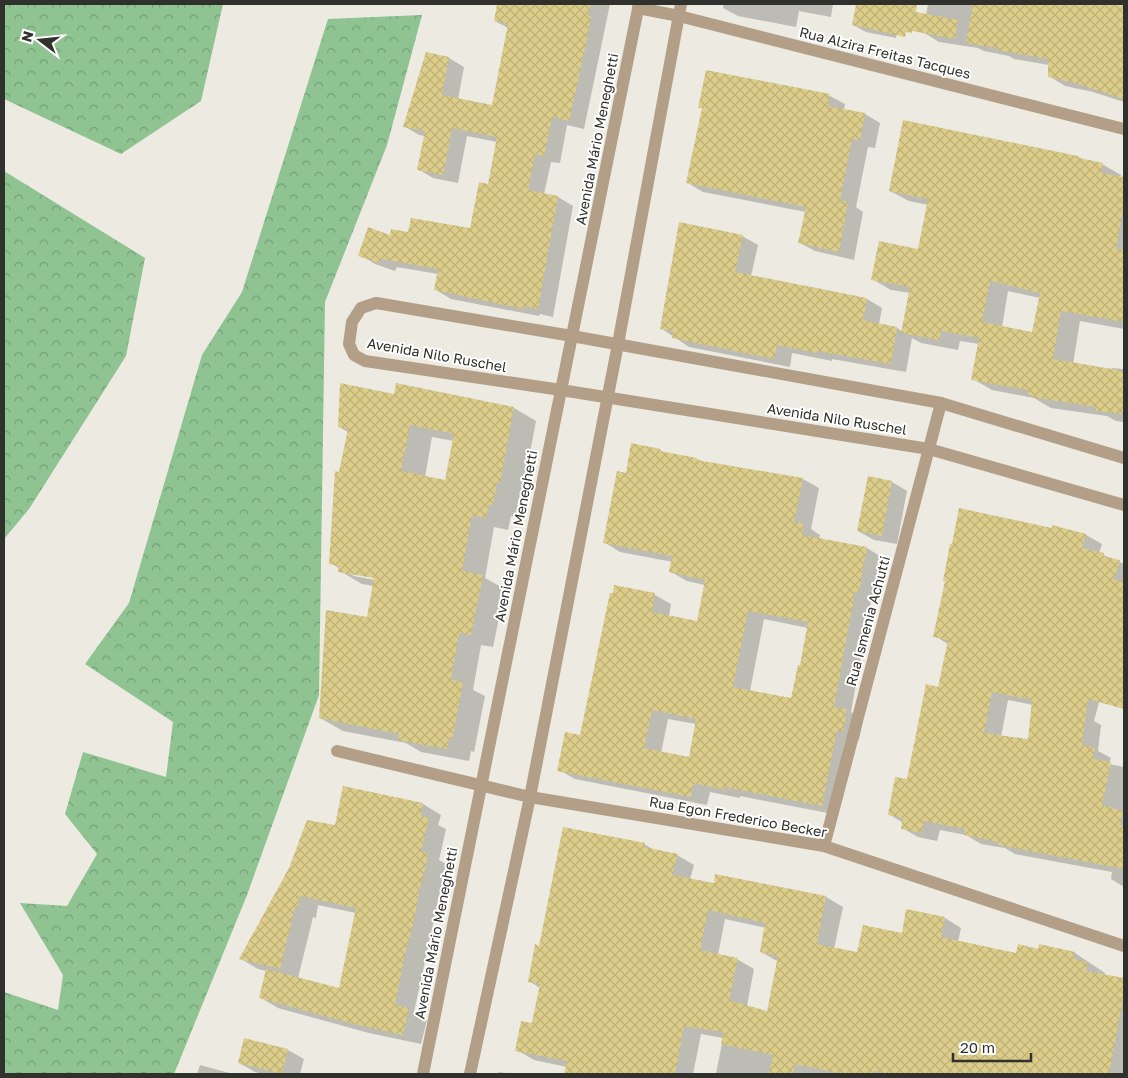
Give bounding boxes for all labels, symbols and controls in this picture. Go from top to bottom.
north arrow [15,15,65,65]
street label: Rua Alzira Freitas Tacques [798,23,973,82]
text: N [17,29,37,44]
street label: Avenida Mário Meneghetti [571,52,622,226]
street label: Avenida Nilo Ruschel [366,334,508,375]
street label: Avenida Nilo Ruschel [766,399,908,438]
street label: Avenida Mário Meneghetti [490,449,541,623]
street label: Rua Ismenia Achutti [842,554,893,688]
street label: Rua Egon Frederico Becker [648,792,829,841]
street label: Avenida Mário Meneghetti [410,846,461,1020]
scale bar [953,1030,1030,1062]
text: 20 m [960,1038,995,1056]

